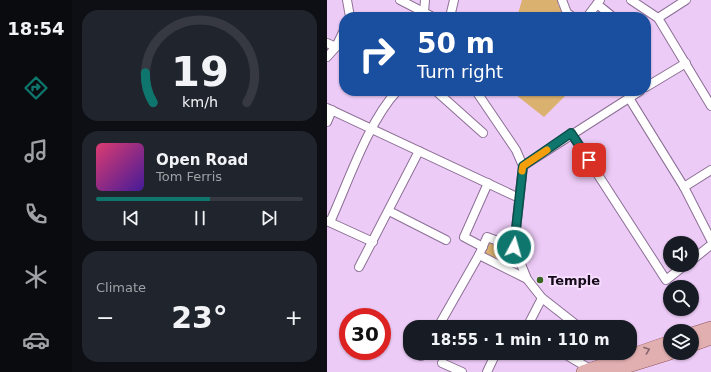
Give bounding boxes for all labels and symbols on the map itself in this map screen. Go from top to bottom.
pin [572,143,606,177]
position arrow [493,226,535,268]
place label: Temple [548,273,600,288]
marker: Temple [535,275,545,285]
speed limit sign: 30 [339,308,391,360]
one-way arrow [643,347,650,355]

